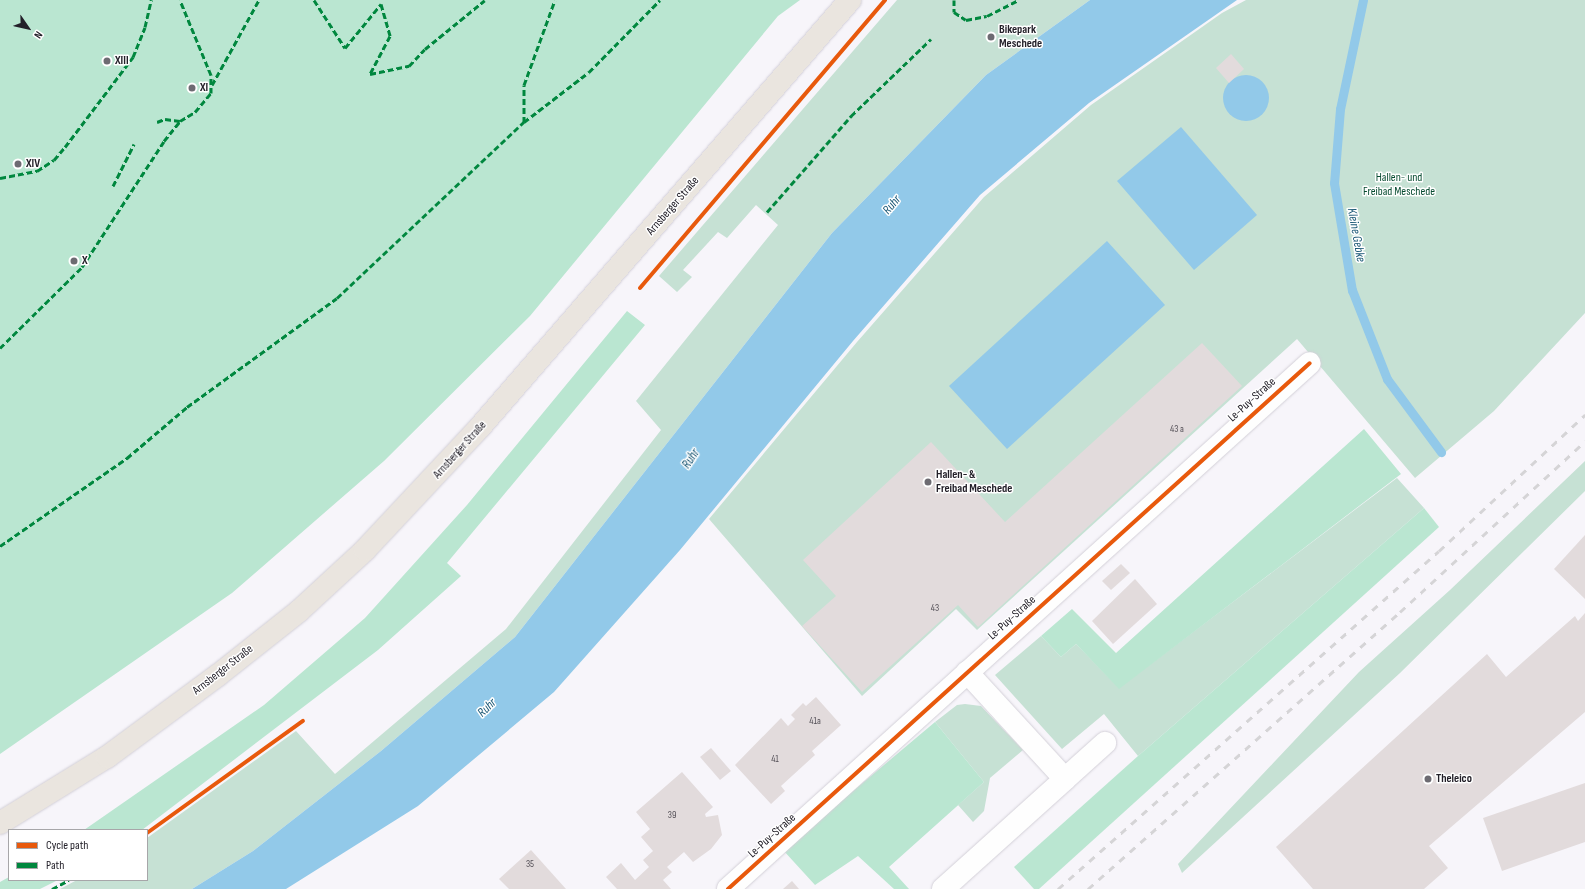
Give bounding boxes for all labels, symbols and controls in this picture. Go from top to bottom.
north arrow [8,8,48,48]
place label: Bikepark Meschede [999,23,1042,51]
text: N [31,29,45,41]
marker: Bikepark Meschede [986,32,996,42]
place label: XIII [115,54,129,68]
marker: XIII [102,56,112,66]
place label: XI [200,81,208,95]
marker: XI [187,83,197,93]
place label: XIV [26,157,40,171]
marker: XIV [13,159,23,169]
park label: Hallen- und Freibad Meschede [1363,171,1435,199]
street label: Arnsberger Straße [644,174,702,238]
water label: Ruhr [880,192,904,218]
water label: Kleine Gebke [1344,207,1368,263]
place label: X [82,254,88,268]
marker: X [69,256,79,266]
street label: Le-Puy-Straße [1225,375,1279,425]
street label: Arnsberger Straße [430,418,490,482]
house number: 43 a [1170,424,1184,436]
water label: Ruhr [679,446,703,472]
place label: Hallen- & Freibad Meschede [936,468,1012,496]
marker: Hallen- & Freibad Meschede [923,477,933,487]
street label: Le-Puy-Straße [985,593,1039,643]
house number: 43 [931,603,939,615]
street label: Arnsberger Straße [190,642,256,698]
water label: Ruhr [474,695,500,721]
house number: 41a [809,716,821,728]
house number: 41 [771,754,779,766]
place label: Theleico [1436,772,1472,786]
marker: Theleico [1423,774,1433,784]
house number: 39 [668,810,676,822]
street label: Le-Puy-Straße [745,811,799,861]
legend [8,829,148,881]
text: Cycle path [46,838,88,853]
text: Path [46,858,64,873]
house number: 35 [526,859,534,871]

